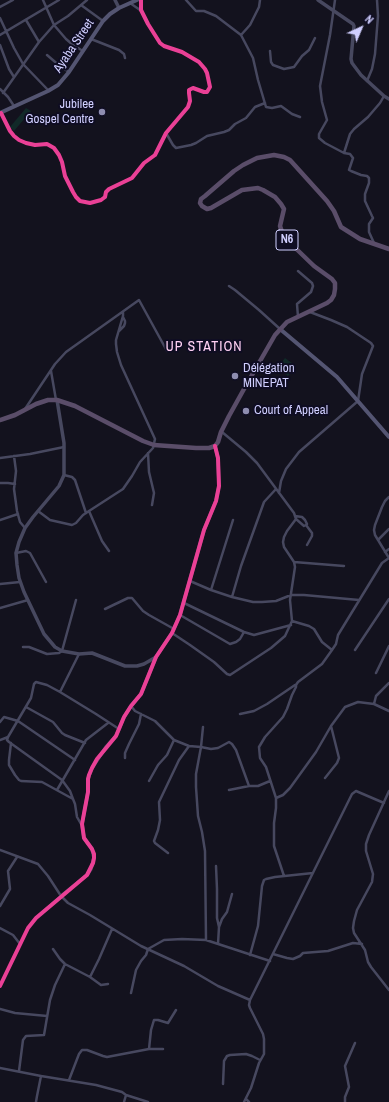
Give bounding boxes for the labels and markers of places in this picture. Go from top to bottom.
place label: Jubilee Gospel Centre [25,97,94,128]
marker: Jubilee Gospel Centre [97,107,107,117]
place label: Délégation MINEPAT [243,361,295,392]
marker: Délégation MINEPAT [230,371,240,381]
place label: Court of Appeal [254,403,328,419]
marker: Court of Appeal [241,406,251,416]

